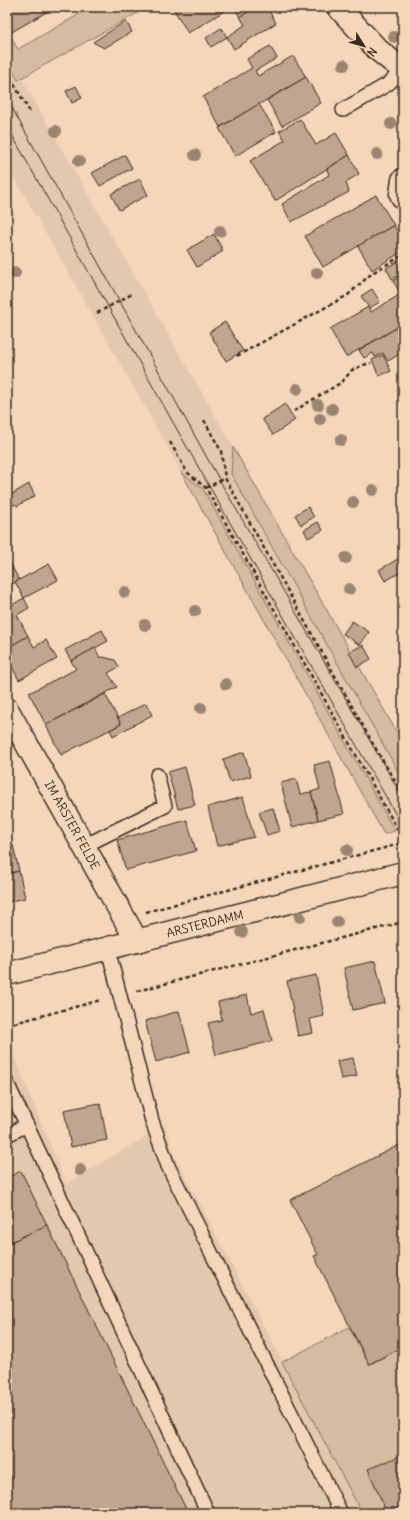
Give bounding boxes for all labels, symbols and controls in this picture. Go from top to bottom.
north arrow [344,26,384,66]
text: N [364,45,380,59]
street label: IM ARSTER FELDE [42,778,103,872]
street label: ARSTERDAMM [165,907,245,940]

